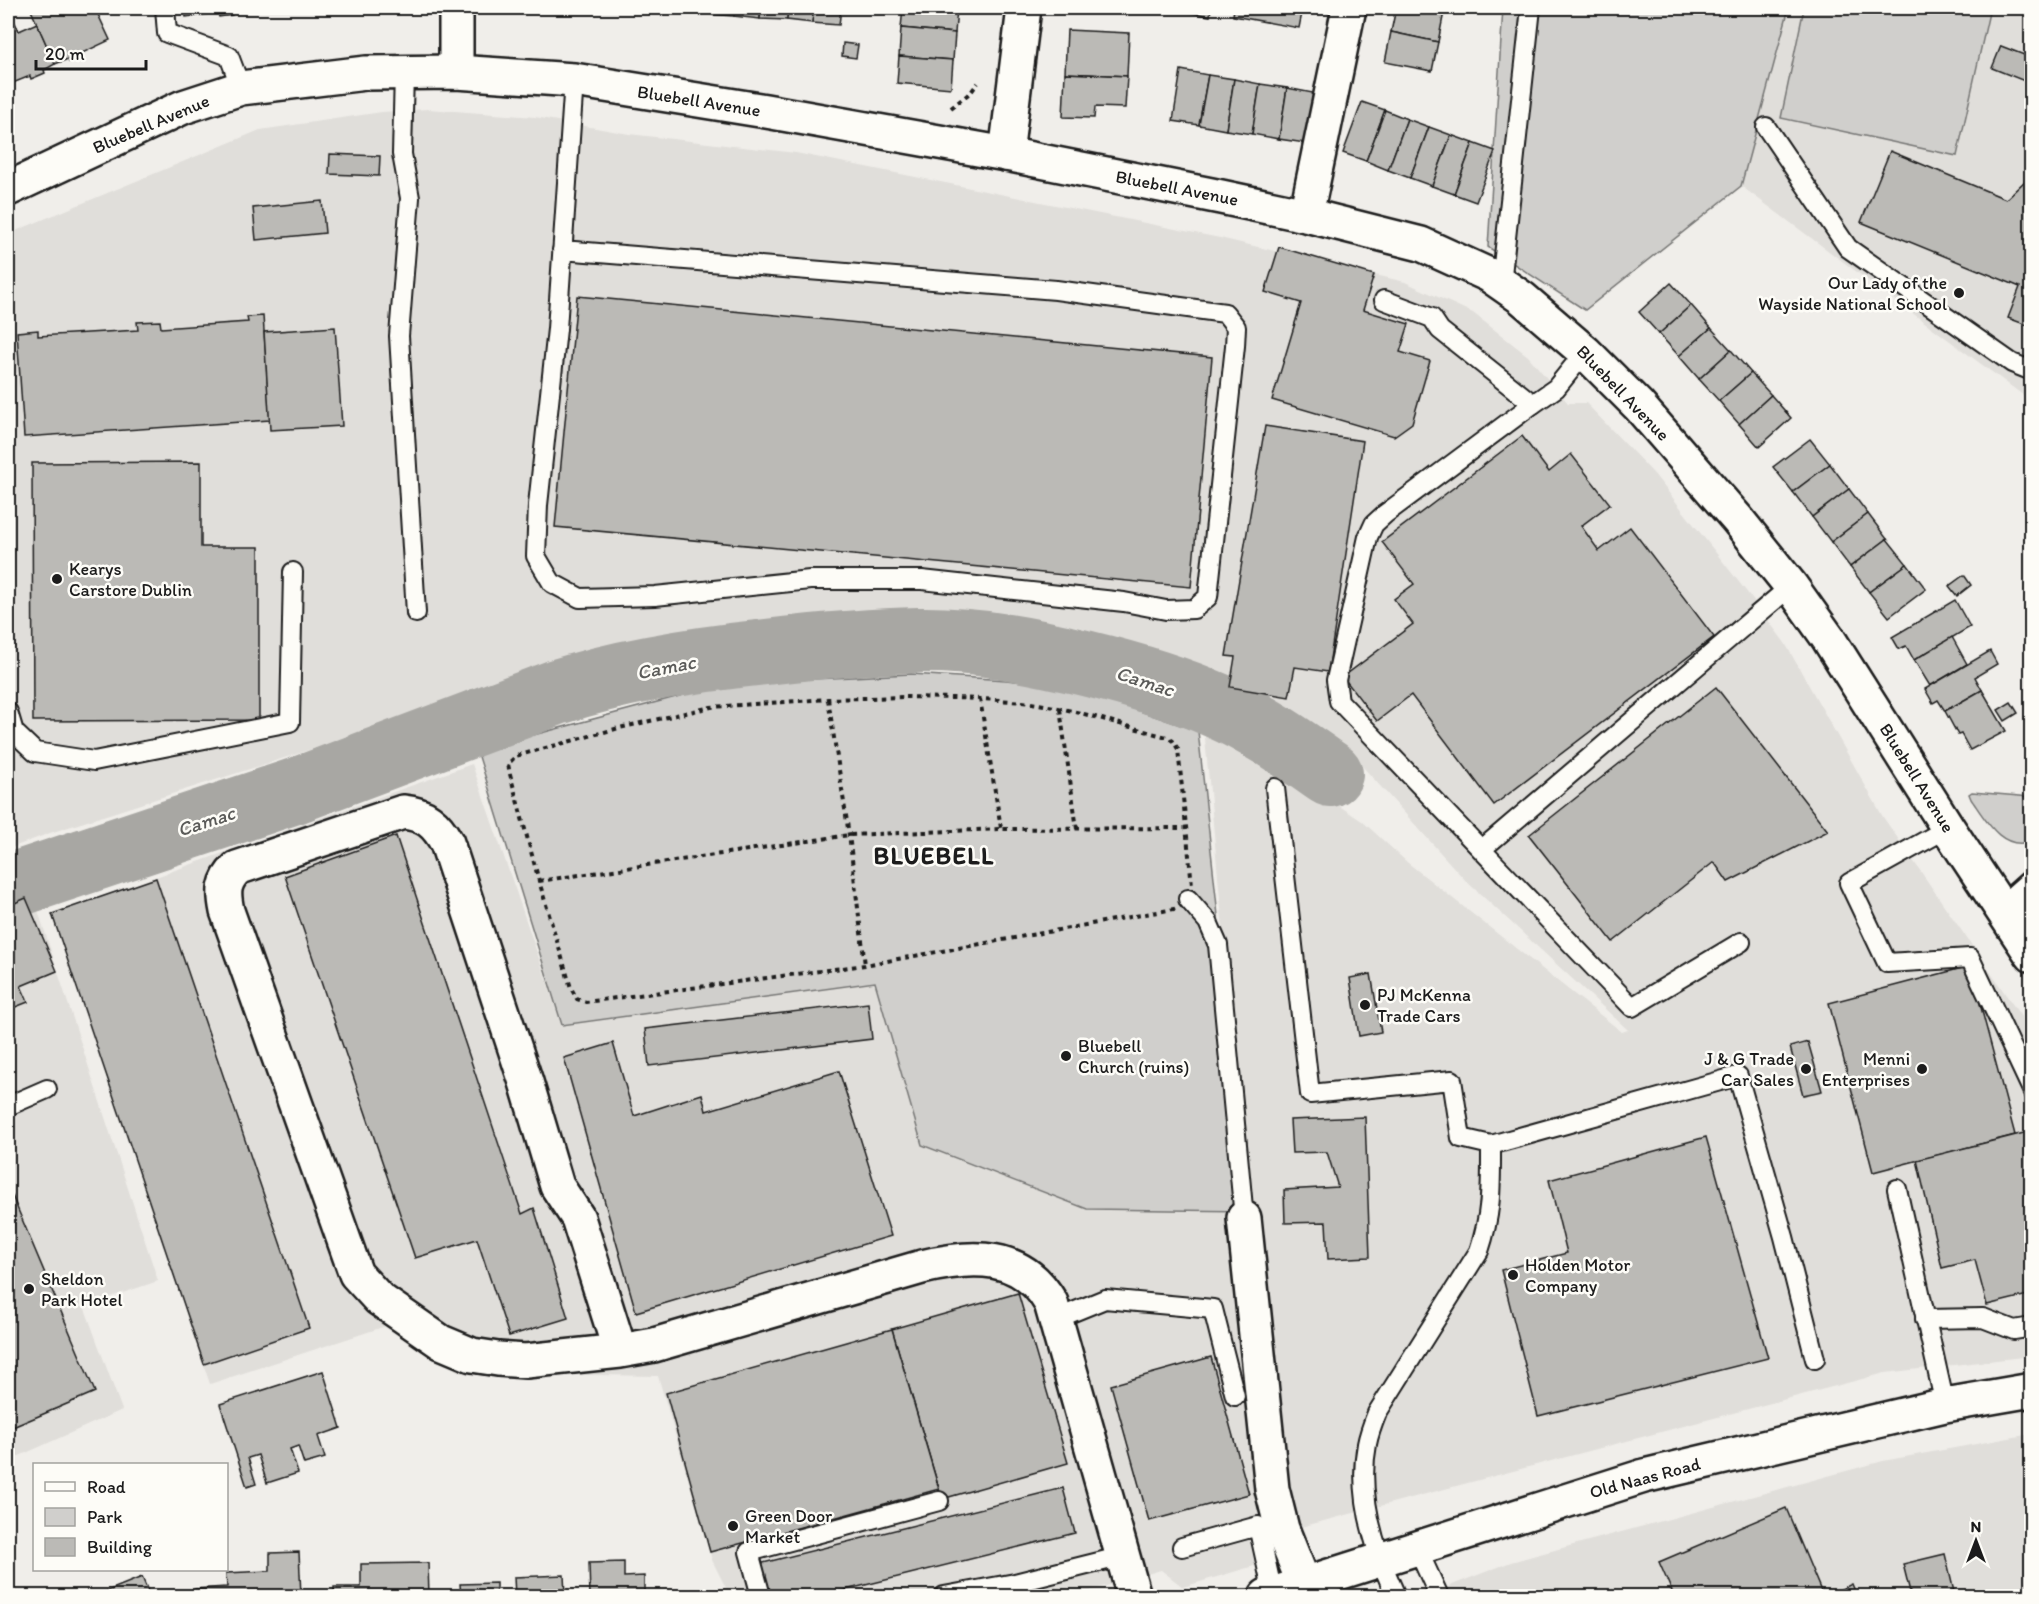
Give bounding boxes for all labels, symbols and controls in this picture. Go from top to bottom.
scale bar [36,33,146,71]
text: 20 m [45,43,85,65]
street label: Bluebell Avenue [636,80,762,122]
street label: Bluebell Avenue [89,90,213,158]
street label: Bluebell Avenue [1114,165,1240,211]
place label: Our Lady of the Wayside National School [1758,272,1947,315]
marker: Our Lady of the Wayside National School [1952,286,1966,300]
street label: Bluebell Avenue [1572,341,1674,445]
place label: Kearys Carstore Dublin [69,558,192,601]
marker: Kearys Carstore Dublin [50,572,64,586]
water label: Camac [635,649,699,684]
water label: Camac [1113,660,1179,702]
street label: Bluebell Avenue [1875,719,1959,837]
water label: Camac [174,800,240,842]
district label: BLUEBELL [873,841,995,870]
place label: PJ McKenna Trade Cars [1377,984,1471,1027]
marker: PJ McKenna Trade Cars [1358,998,1372,1012]
place label: Bluebell Church (ruins) [1078,1035,1189,1078]
place label: J & G Trade Car Sales [1704,1048,1794,1091]
place label: Menni Enterprises [1822,1048,1910,1091]
marker: Bluebell Church (ruins) [1059,1049,1073,1063]
marker: J & G Trade Car Sales [1799,1062,1813,1076]
marker: Menni Enterprises [1915,1062,1929,1076]
place label: Holden Motor Company [1525,1254,1630,1297]
place label: Sheldon Park Hotel [41,1268,123,1311]
marker: Holden Motor Company [1506,1268,1520,1282]
marker: Sheldon Park Hotel [22,1282,36,1296]
street label: Old Naas Road [1587,1453,1703,1503]
legend [33,1463,228,1571]
text: Road [87,1476,126,1498]
place label: Green Door Market [745,1505,833,1548]
text: Park [87,1506,122,1528]
north arrow [1946,1511,2006,1571]
text: N [1971,1517,1981,1536]
marker: Green Door Market [726,1519,740,1533]
text: Building [87,1536,153,1558]

